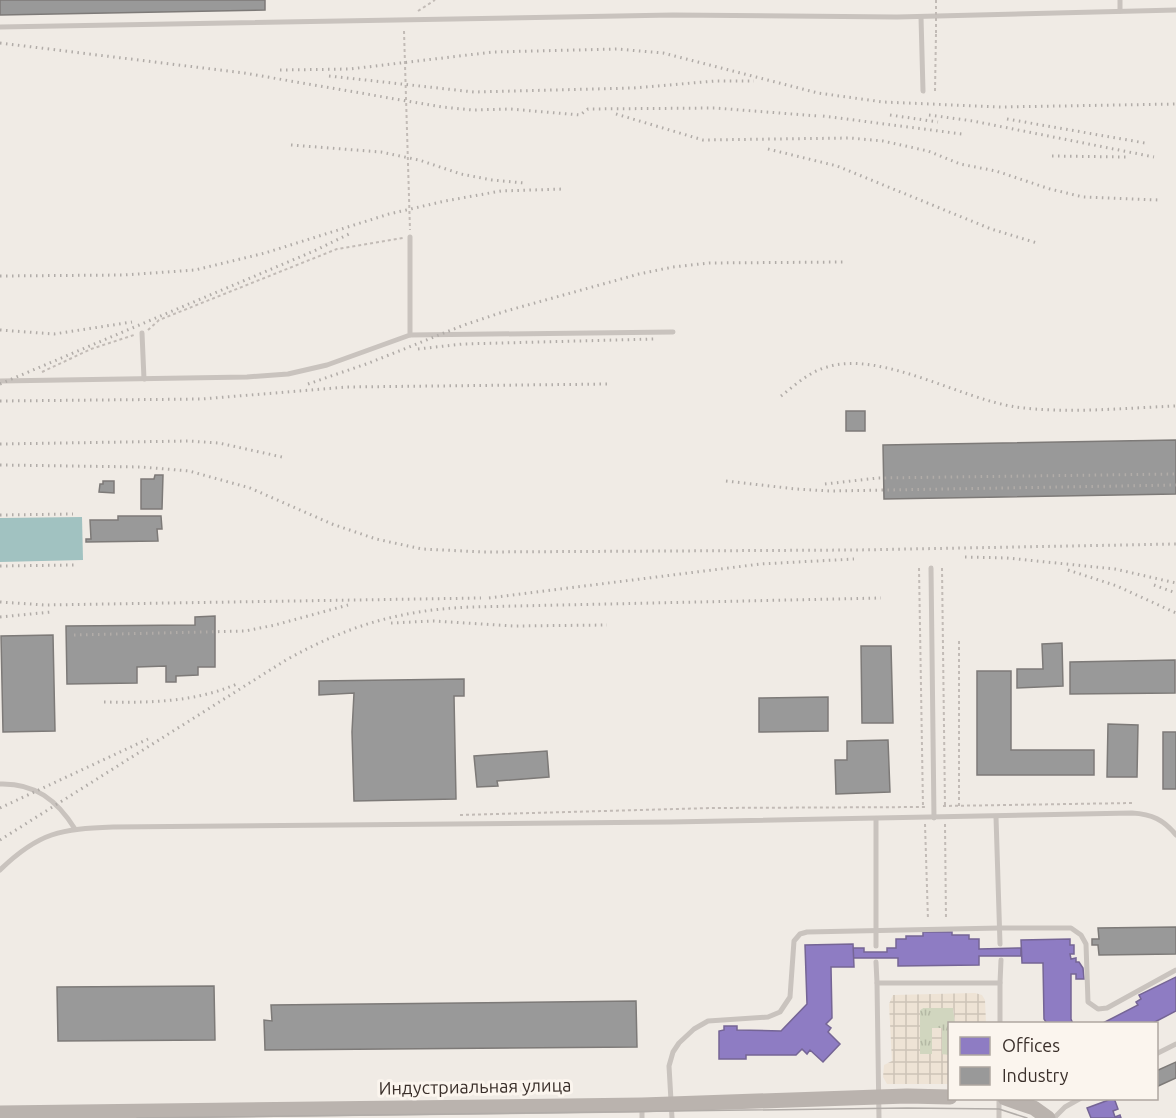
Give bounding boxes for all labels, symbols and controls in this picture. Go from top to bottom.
legend [948,1022,1158,1100]
text: Offices [1002,1035,1060,1055]
text: Industry [1002,1065,1069,1085]
street label: Индустриальная улица [378,1074,572,1098]

